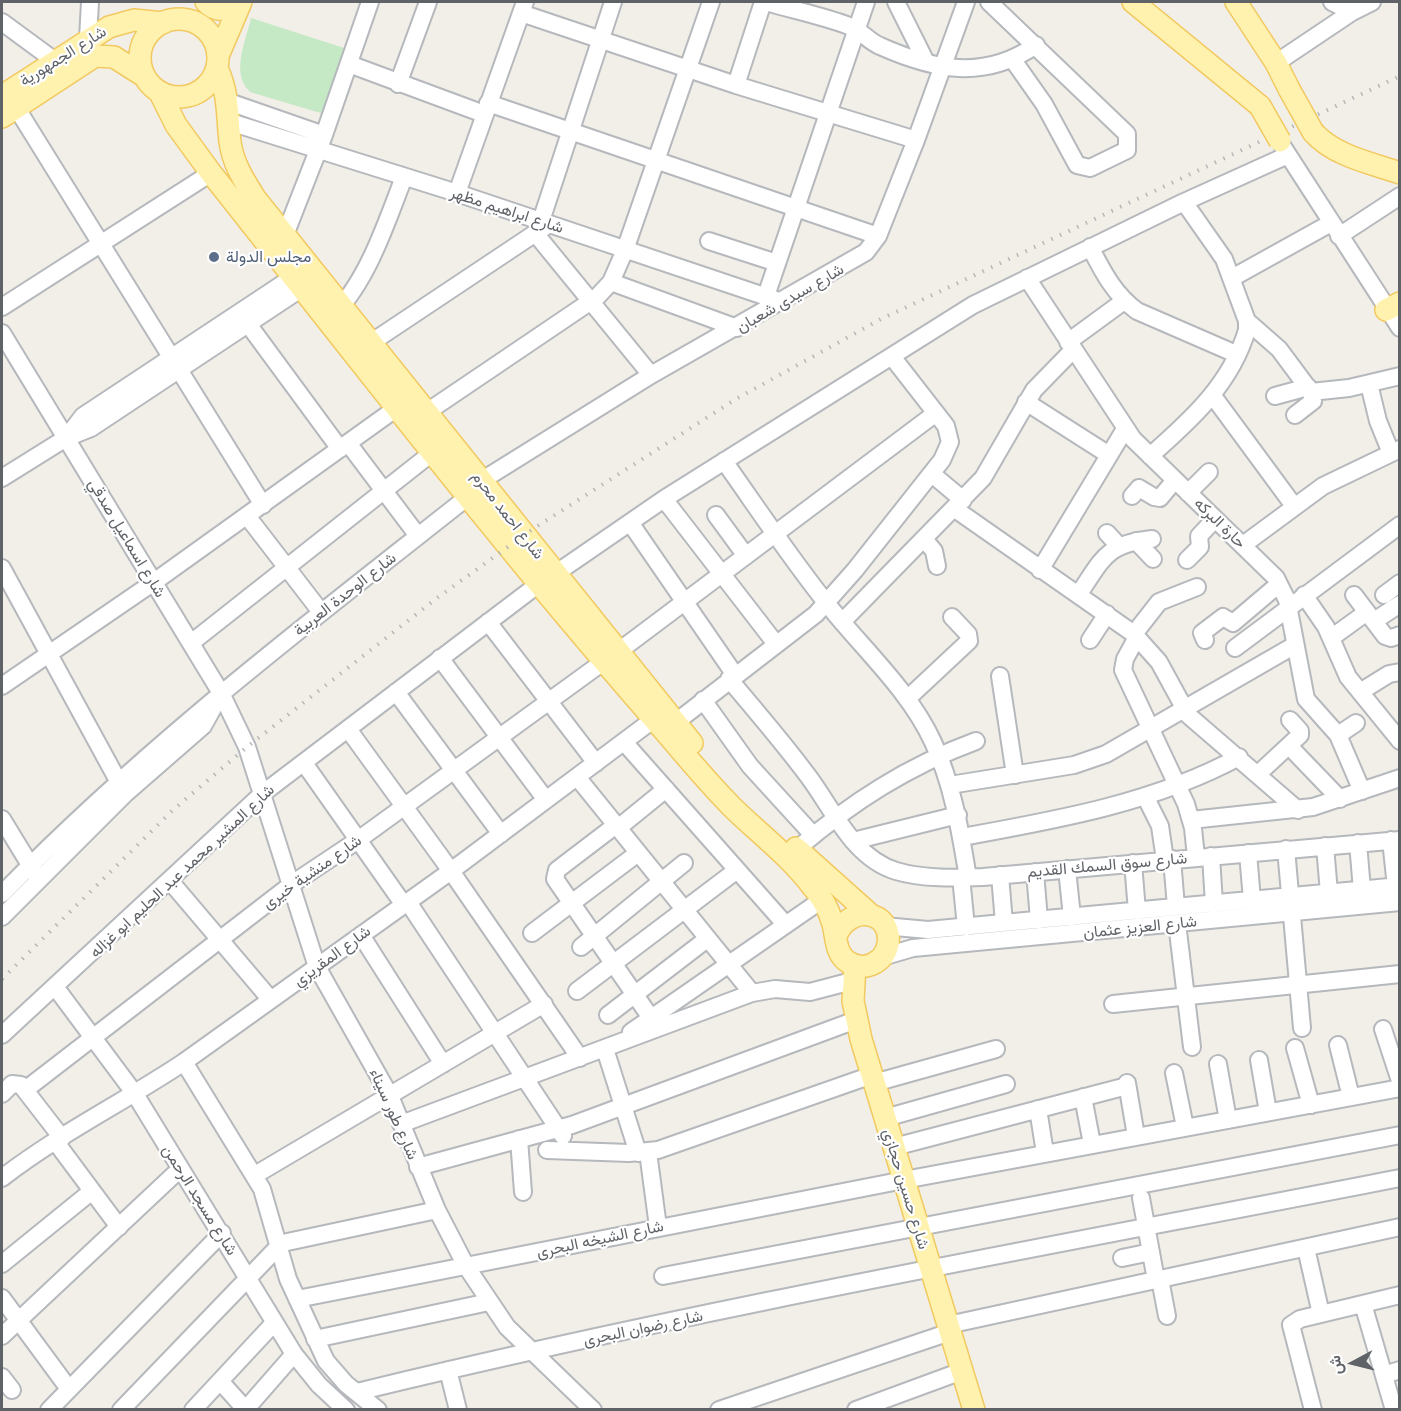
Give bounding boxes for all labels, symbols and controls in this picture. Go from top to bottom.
street label: شارع الجمهورية [16,22,110,90]
street label: شارع ابراهيم مظهر [448,183,566,237]
place label: مجلس الدولة [226,247,311,267]
marker: مجلس الدولة [207,250,221,264]
street label: شارع سيدى شعبان [733,259,847,337]
street label: شارع احمد محرم [468,467,548,563]
street label: شارع اسماعيل صدقي [84,475,170,601]
street label: حارة البركه [1190,494,1250,552]
street label: شارع الوحدة العربية [290,548,400,640]
street label: شارع المشير محمد عبد الحليم ابو غزاله [86,780,278,962]
street label: شارع منشية خيرى [259,831,365,913]
street label: شارع سوق السمك القديم [1026,848,1188,882]
street label: شارع العزيز عثمان [1082,911,1198,943]
street label: شارع المقريزي [290,922,374,990]
street label: شارع طور سيناء [365,1065,423,1163]
street label: شارع حسين حجازي [879,1126,933,1252]
street label: شارع مسجد الرحمن [158,1141,242,1259]
street label: شارع الشيخه البحرى [535,1216,665,1262]
street label: شارع رضوان البحرى [581,1306,705,1350]
north arrow [1323,1333,1383,1393]
text: ش [1324,1355,1345,1376]

